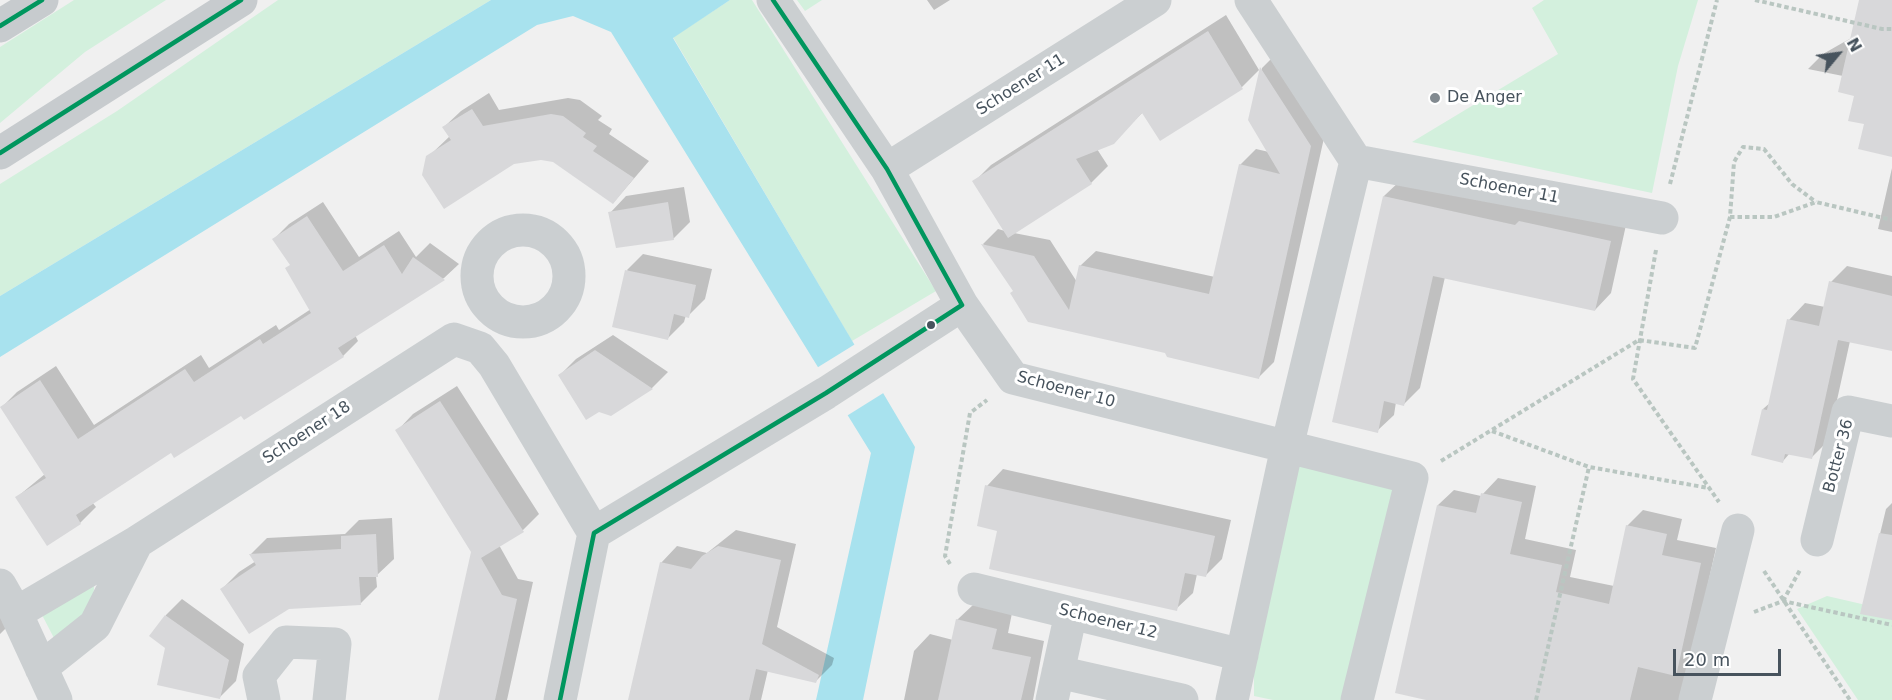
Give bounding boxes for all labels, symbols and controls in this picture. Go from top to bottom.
north arrow [1808,24,1868,84]
text: N [1843,35,1866,55]
street label: Schoener 11 [973,50,1069,120]
place label: De Anger [1447,88,1522,108]
marker: De Anger [1428,91,1442,105]
street label: Schoener 11 [1458,170,1560,208]
unlabelled marker [925,319,937,331]
street label: Schoener 10 [1015,368,1117,412]
street label: Schoener 18 [260,398,354,468]
street label: Botter 36 [1820,417,1858,495]
street label: Schoener 12 [1057,601,1159,643]
scale bar [1676,637,1784,675]
text: 20 m [1684,649,1730,670]

